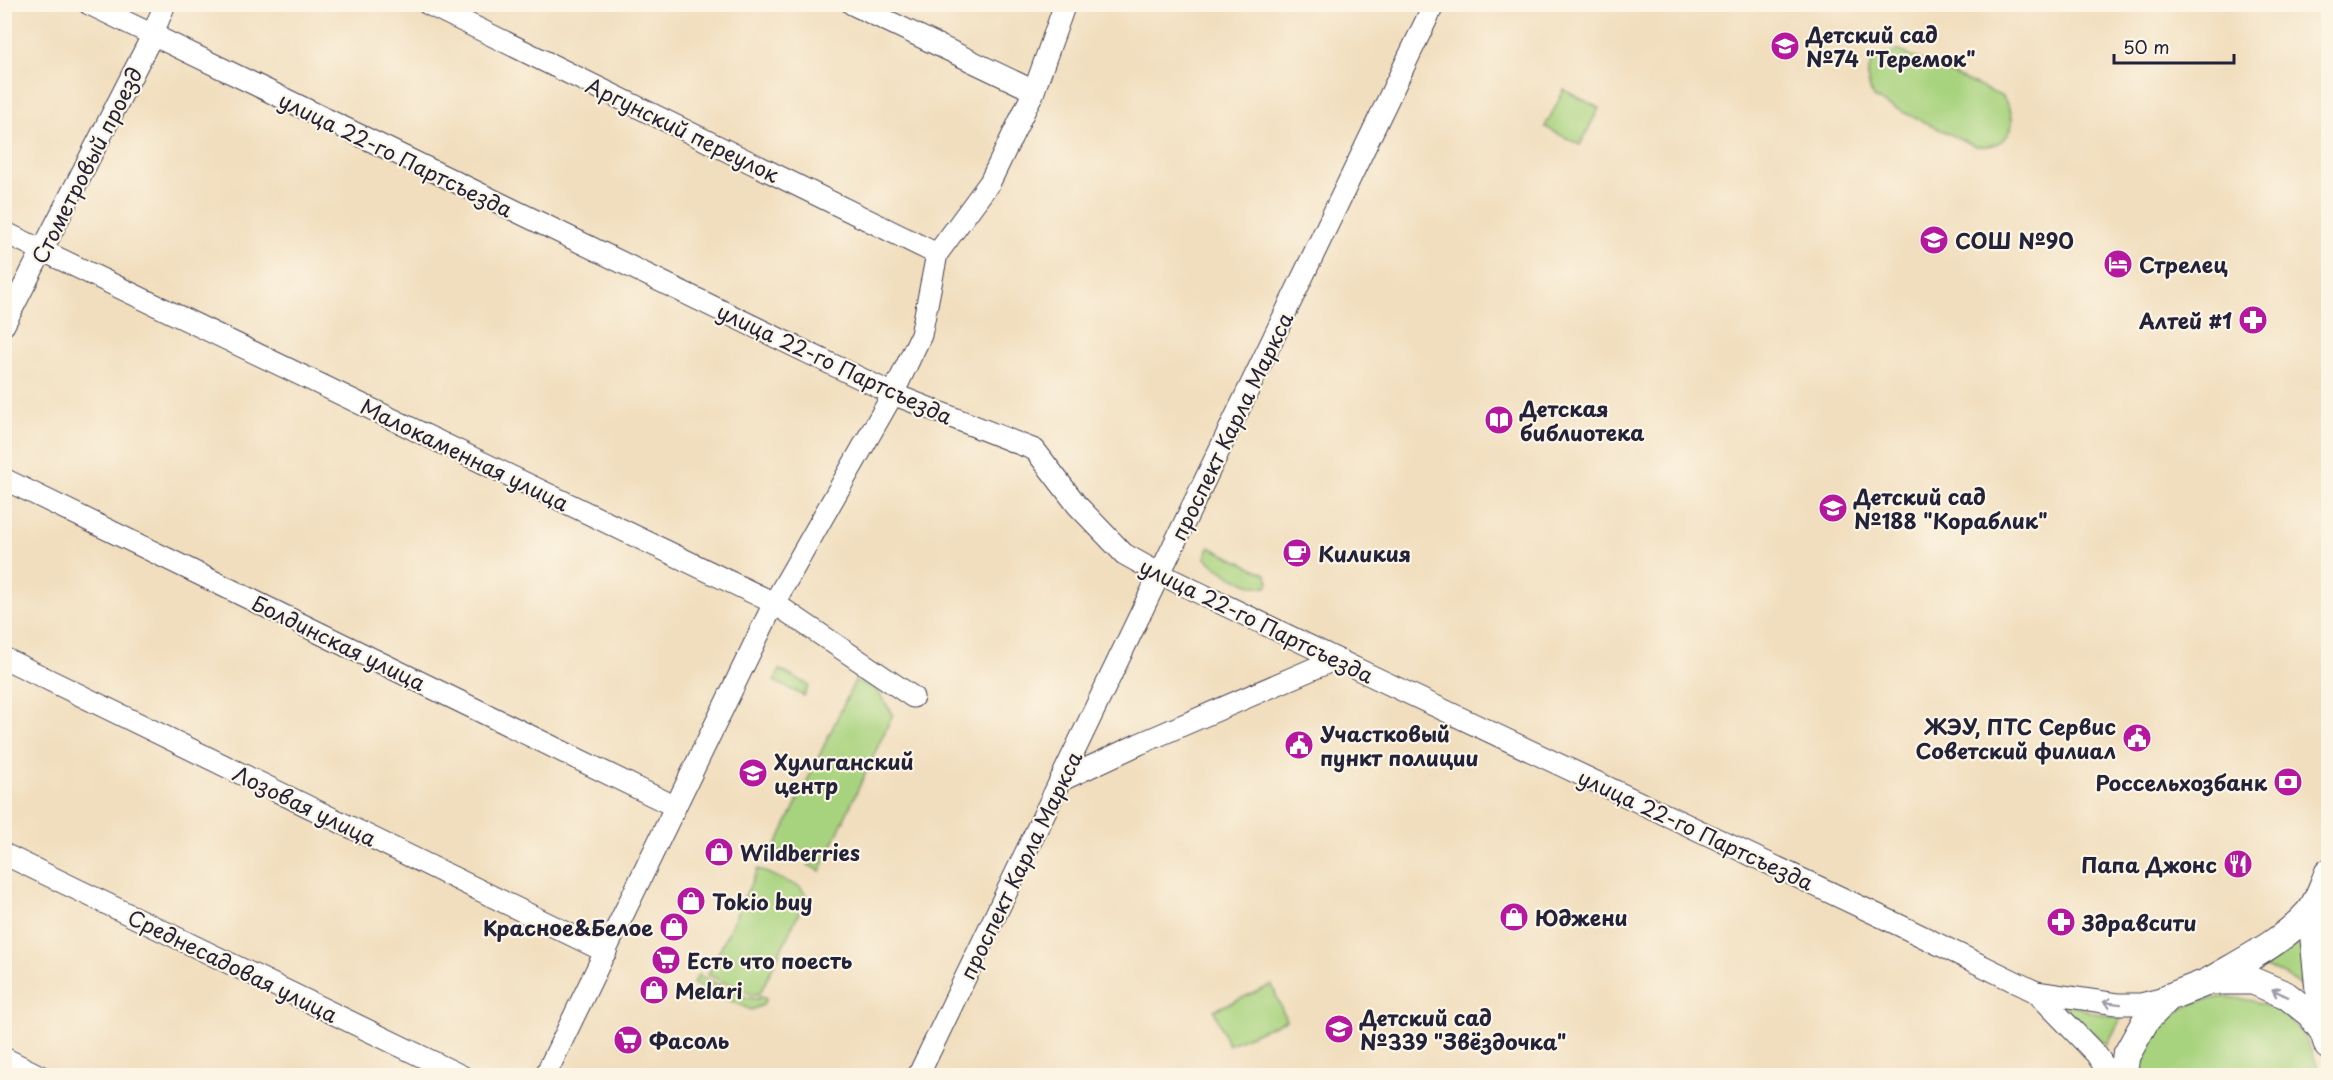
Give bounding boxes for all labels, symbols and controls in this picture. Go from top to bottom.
place label: Детский сад №74 "Теремок" [1805,18,1976,74]
scale bar [2114,27,2234,65]
school or university icon: Детский сад №74 "Теремок" [1769,30,1801,62]
text: 50 m [2123,33,2170,60]
street label: Стометровый проезд [22,61,150,269]
street label: Аргунский переулок [581,68,785,190]
street label: улица 22-го Партсъезда [274,83,518,225]
school or university icon: СОШ №90 [1918,224,1950,256]
place label: СОШ №90 [1955,224,2074,256]
hotel icon: Стрелец [2102,248,2134,280]
place label: Стрелец [2139,248,2228,280]
street label: улица 22-го Партсъезда [712,294,958,432]
place label: Алтей #1 [2138,304,2232,336]
pharmacy icon: Алтей #1 [2237,304,2269,336]
street label: проспект Карла Маркса [1162,306,1300,546]
street label: Малокаменная улица [355,390,575,519]
place label: Детская библиотека [1519,392,1645,448]
library icon: Детская библиотека [1483,404,1515,436]
place label: Детский сад №188 "Кораблик" [1853,480,2048,536]
school or university icon: Детский сад №188 "Кораблик" [1817,492,1849,524]
cafe icon: Киликия [1281,537,1313,569]
place label: Киликия [1318,537,1411,569]
street label: улица 22-го Партсъезда [1135,549,1379,691]
street label: Болдинская улица [247,586,432,698]
place label: ЖЭУ, ПТС Сервис Советский филиал [1916,710,2116,766]
place label: Участковый пункт полиции [1320,717,1479,773]
public building icon: ЖЭУ, ПТС Сервис Советский филиал [2121,722,2153,754]
public building icon: Участковый пункт полиции [1283,729,1315,761]
place label: Хулиганский центр [774,745,914,801]
street label: проспект Карла Маркса [951,745,1089,985]
street label: Лозовая улица [228,756,383,854]
school or university icon: Хулиганский центр [737,757,769,789]
street label: улица 22-го Партсъезда [1573,760,1819,898]
place label: Россельхозбанк [2096,766,2268,798]
bank icon: Россельхозбанк [2272,766,2304,798]
shop icon: Wildberries [703,836,735,868]
place label: Wildberries [740,836,860,868]
place label: Папа Джонс [2081,848,2217,880]
restaurant icon: Папа Джонс [2222,848,2254,880]
shop icon: Tokio buy [675,885,707,917]
place label: Tokio buy [712,885,813,917]
street label: Среднесадовая улица [123,900,344,1030]
shop icon: Юджени [1498,901,1530,933]
place label: Юджени [1535,901,1628,933]
pharmacy icon: Здравсити [2045,906,2077,938]
place label: Здравсити [2081,906,2197,938]
place label: Красное&Белое [483,911,653,943]
shop icon: Красное&Белое [658,911,690,943]
supermarket icon: Есть что поесть [650,944,682,976]
place label: Есть что поесть [687,944,852,976]
shop icon: Melari [638,974,670,1006]
place label: Melari [675,974,743,1006]
one-way arrow [2271,986,2289,998]
one-way arrow [2103,997,2122,1008]
place label: Детский сад №339 "Звёздочка" [1359,1001,1566,1057]
school or university icon: Детский сад №339 "Звёздочка" [1323,1013,1355,1045]
supermarket icon: Фасоль [612,1024,644,1056]
place label: Фасоль [649,1024,729,1056]

